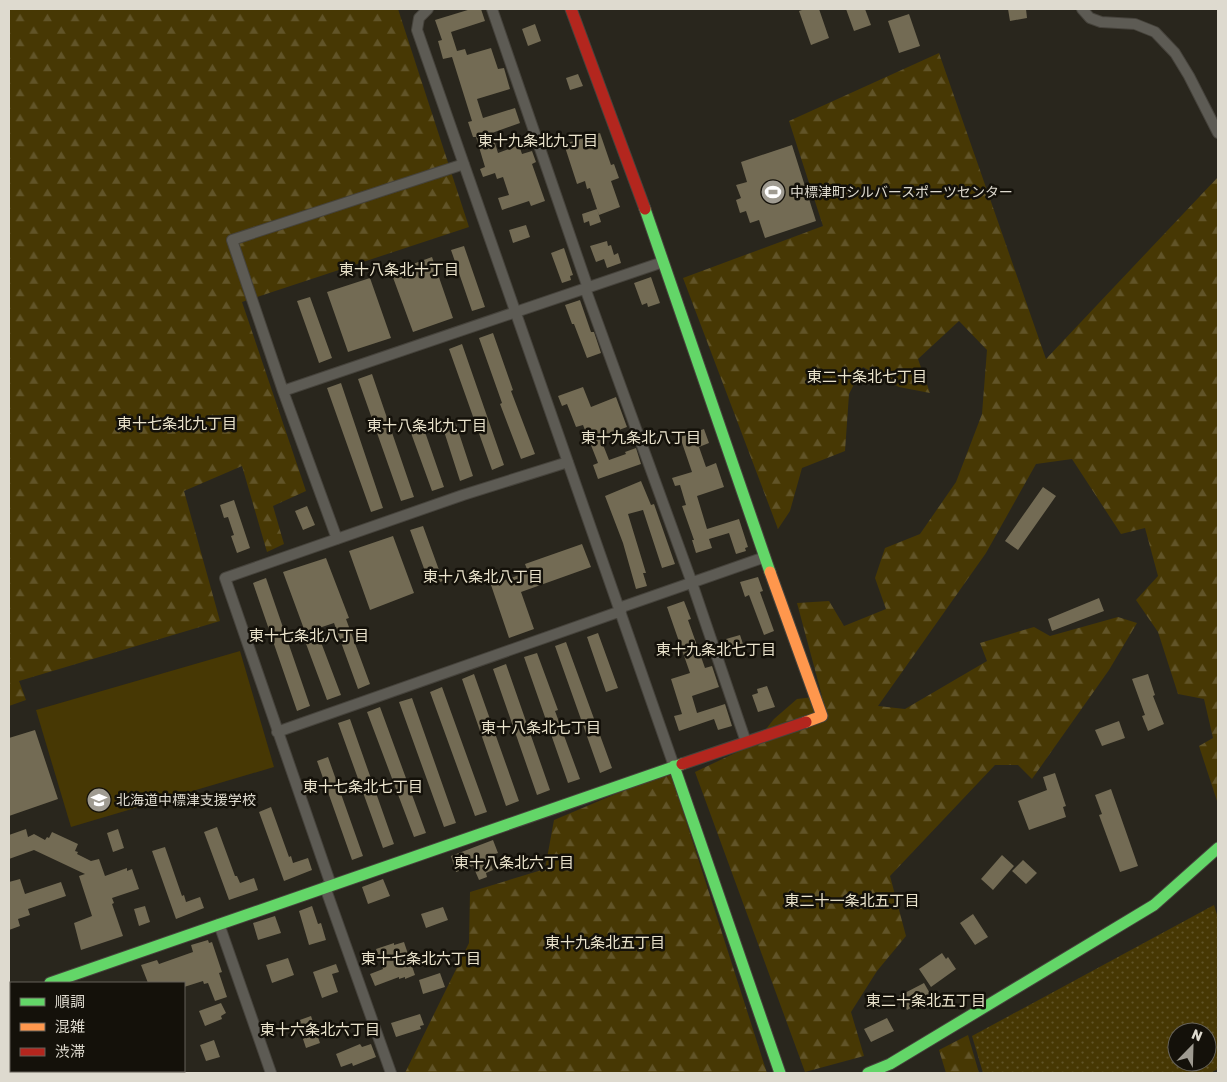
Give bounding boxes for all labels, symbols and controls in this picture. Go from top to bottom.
district label: 東十九条北九丁目 [478,132,598,150]
sports icon: 中標津町シルバースポーツセンター [760,179,786,205]
place label: 中標津町シルバースポーツセンター [790,184,1013,201]
district label: 東十八条北十丁目 [339,261,459,279]
district label: 東二十条北七丁目 [807,368,927,386]
district label: 東十七条北九丁目 [117,415,237,433]
district label: 東十八条北九丁目 [367,417,487,435]
district label: 東十九条北八丁目 [581,429,701,447]
district label: 東十八条北八丁目 [423,568,543,586]
district label: 東十七条北八丁目 [249,627,369,645]
district label: 東十九条北七丁目 [656,641,776,659]
district label: 東十八条北七丁目 [481,719,601,737]
district label: 東十七条北七丁目 [303,778,423,796]
school or university icon: 北海道中標津支援学校 [86,787,112,813]
place label: 北海道中標津支援学校 [116,792,256,809]
district label: 東十八条北六丁目 [454,854,574,872]
district label: 東二十一条北五丁目 [784,892,920,910]
district label: 東十九条北五丁目 [545,934,665,952]
district label: 東十七条北六丁目 [361,950,481,968]
legend [10,982,185,1072]
district label: 東二十条北五丁目 [866,992,986,1010]
text: 順調 [55,993,85,1011]
text: 混雑 [55,1018,85,1036]
district label: 東十六条北六丁目 [260,1021,380,1039]
north arrow [1167,1022,1217,1072]
text: N [1189,1026,1205,1045]
text: 渋滞 [55,1043,85,1061]

